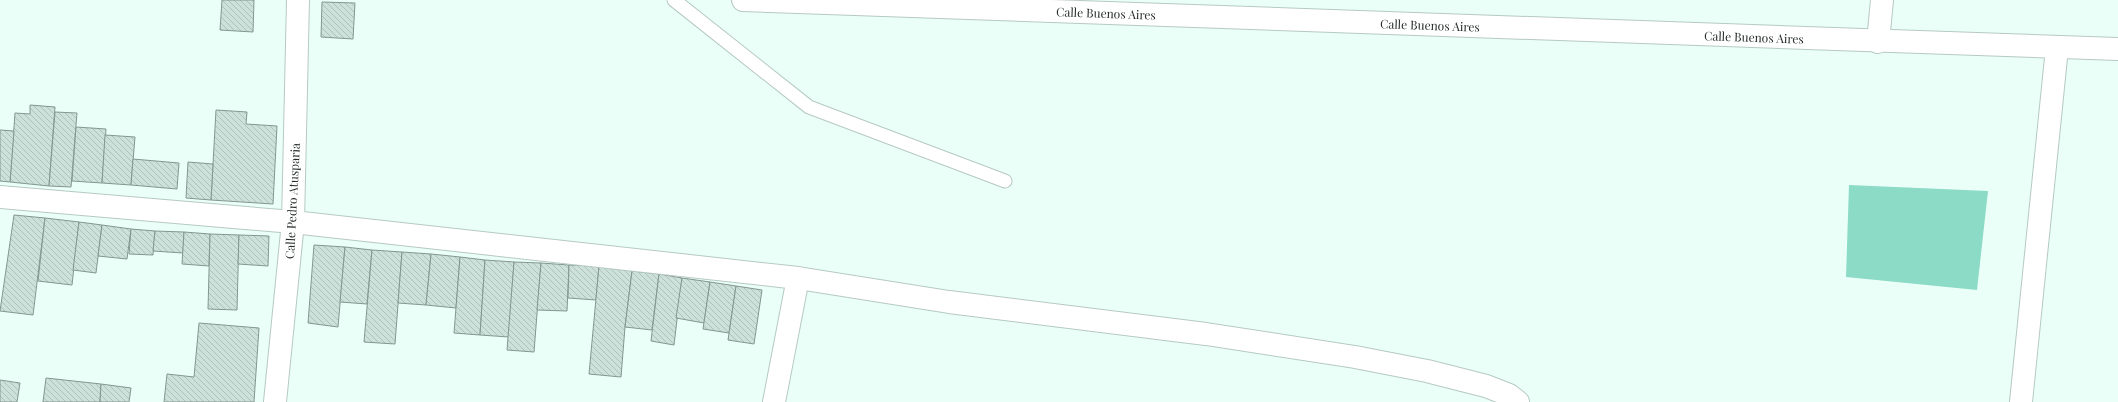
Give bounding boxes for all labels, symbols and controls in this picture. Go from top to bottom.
street label: Calle Buenos Aires [1056,3,1156,23]
street label: Calle Buenos Aires [1380,15,1480,35]
street label: Calle Buenos Aires [1704,27,1804,47]
street label: Calle Pedro Atusparia [281,143,303,259]

